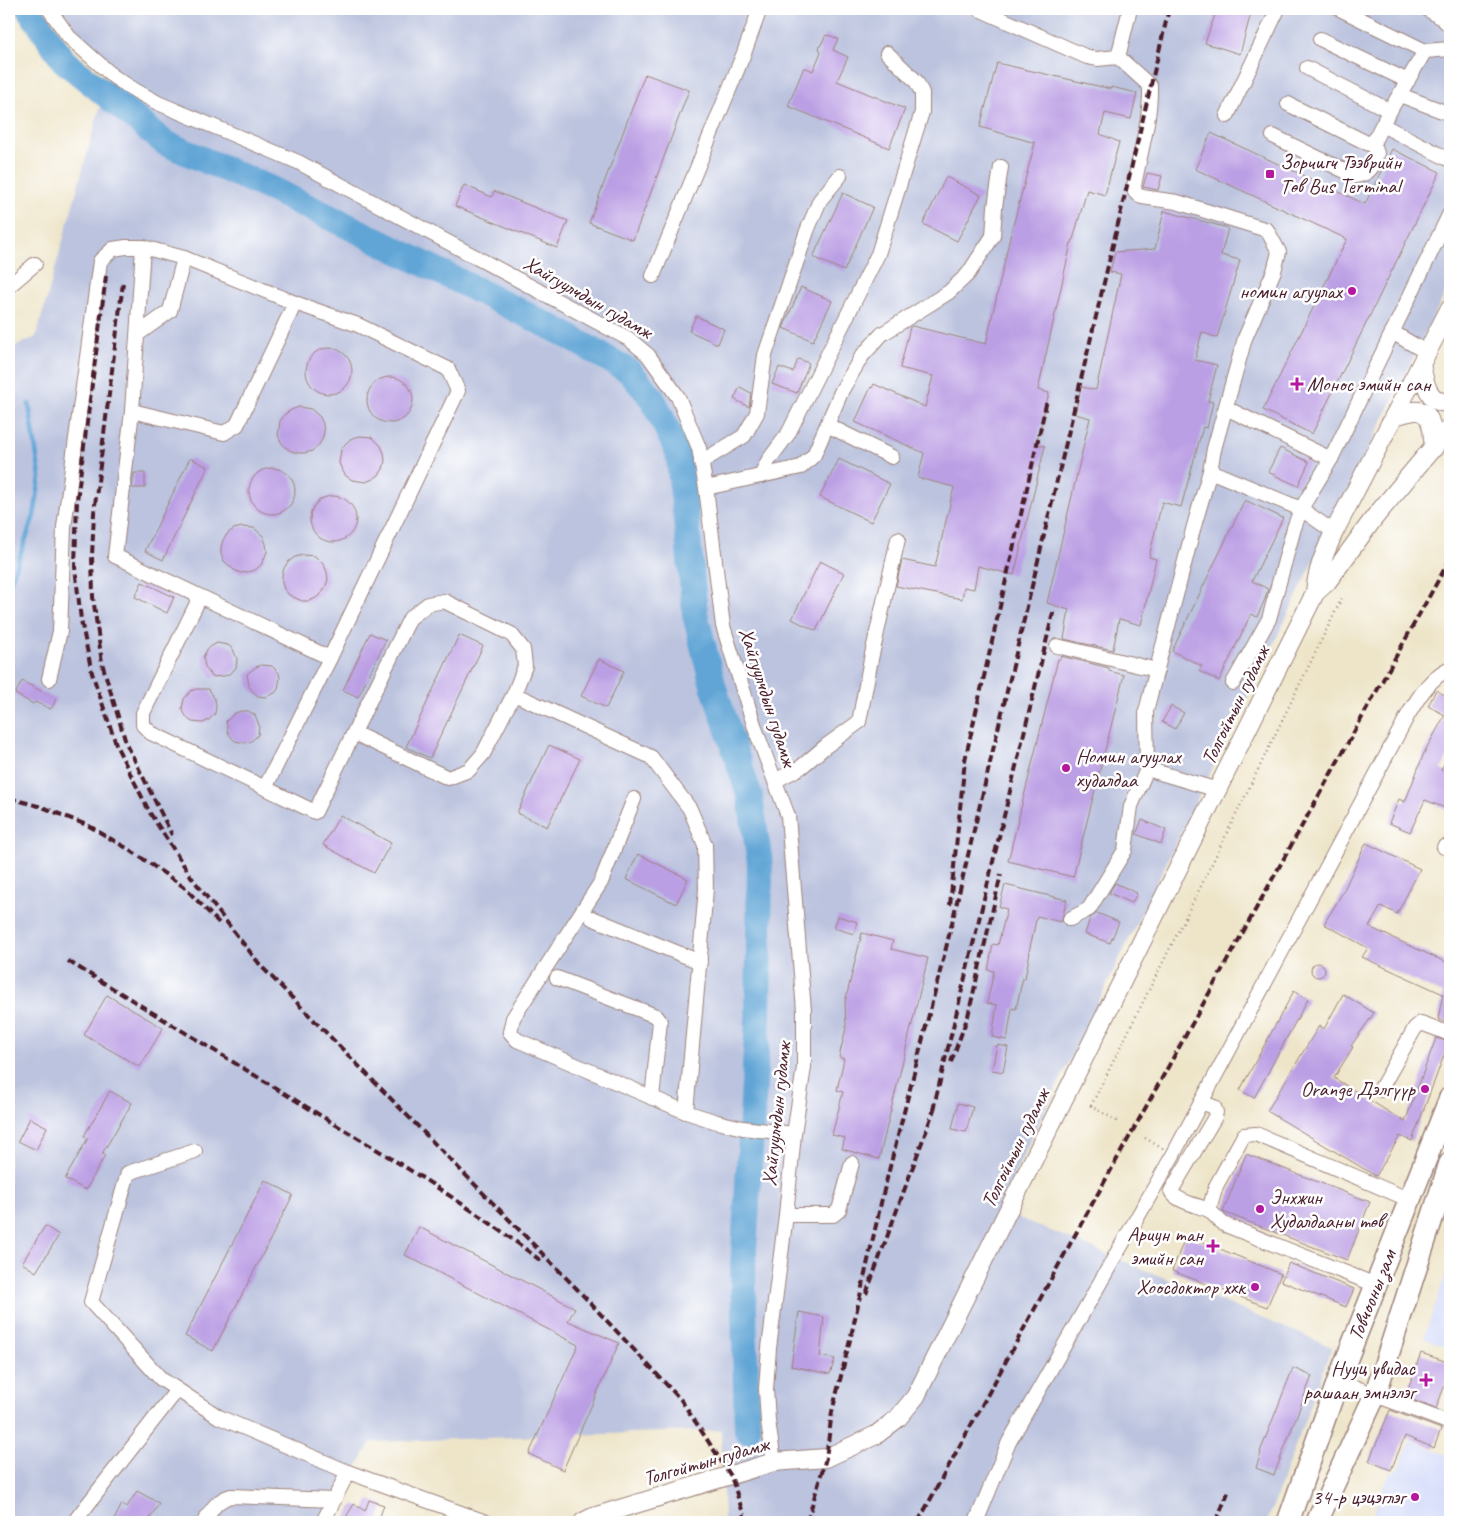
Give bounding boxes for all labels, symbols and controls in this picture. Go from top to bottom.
place label: Зорчигч Тээврийн Төв Bus Terminal [1280,149,1403,199]
marker: Зорчигч Тээврийн Төв Bus Terminal [1264,168,1276,180]
street label: Хайгуулчдын гудамж [519,250,659,346]
place label: номин агуулах [1240,278,1344,304]
marker: номин агуулах [1346,285,1358,297]
place label: Монос эмийн сан [1307,371,1432,397]
marker: Монос эмийн сан [1291,378,1303,390]
street label: Хайгуулчдын гудамж [733,624,803,772]
street label: Толгойтын гудамж [1195,639,1276,769]
place label: Номин агуулах худалдаа [1076,743,1183,793]
marker: Номин агуулах худалдаа [1060,762,1072,774]
street label: Хайгуулчдын гудамж [756,1038,797,1187]
place label: Orange Дэлгүүр [1301,1076,1416,1102]
street label: Толгойтын гудамж [975,1082,1056,1212]
marker: Orange Дэлгүүр [1419,1083,1431,1095]
place label: Энхжин Худалдааны төв [1270,1184,1388,1234]
marker: Энхжин Худалдааны төв [1254,1203,1266,1215]
place label: Ариун тан эмийн сан [1127,1221,1204,1271]
marker: Ариун тан эмийн сан [1207,1240,1219,1252]
street label: Товчооны зам [1342,1244,1404,1345]
place label: Хоосдоктор ххк [1137,1274,1247,1300]
marker: Хоосдоктор ххк [1249,1281,1261,1293]
place label: Нууц увидас рашаан эмнэлэг [1304,1355,1418,1405]
marker: Нууц увидас рашаан эмнэлэг [1419,1373,1433,1387]
street label: Толгойтын гудамж [640,1430,774,1491]
place label: 34-р цэцэглэг [1312,1484,1408,1510]
marker: 34-р цэцэглэг [1409,1491,1421,1503]

